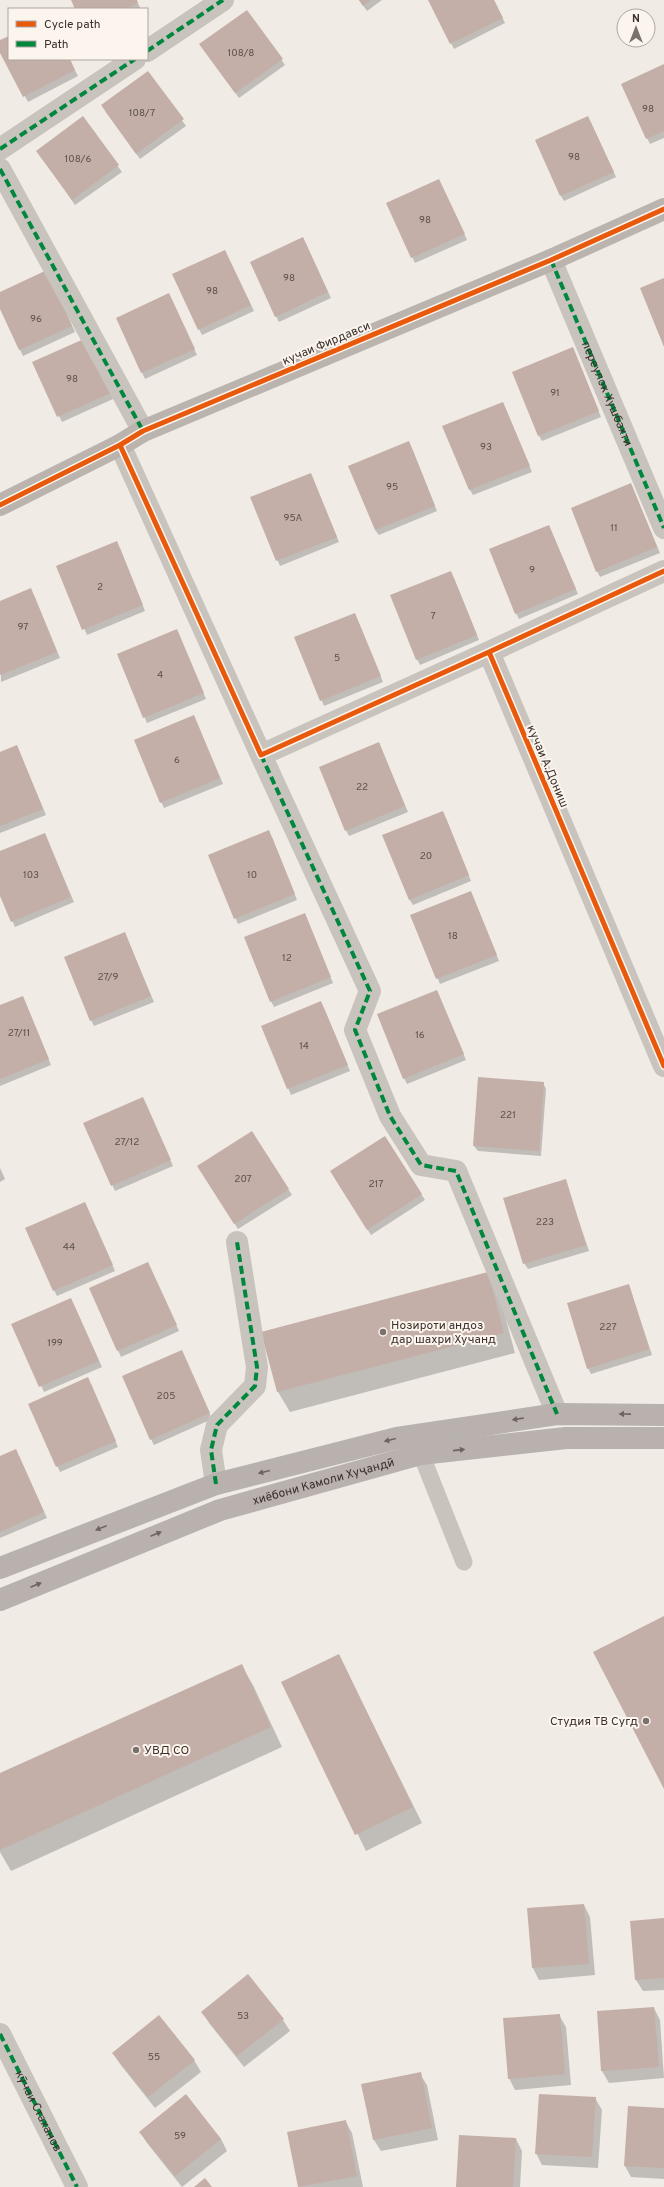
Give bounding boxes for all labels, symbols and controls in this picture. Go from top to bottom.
legend [8,8,148,60]
north arrow [616,8,656,48]
text: N [632,12,640,26]
text: Cycle path [44,17,101,33]
text: Path [44,37,69,53]
house number: 108/8 [228,47,254,60]
house number: 98 [642,103,654,116]
house number: 108/7 [129,107,155,120]
house number: 98 [568,151,580,164]
house number: 108/6 [65,153,91,166]
house number: 98 [419,214,431,227]
house number: 98 [283,272,295,285]
house number: 98 [206,285,218,298]
house number: 96 [30,313,42,326]
street label: кучаи Фирдавси [280,318,373,370]
street label: переулок Хушбахти [577,339,636,449]
house number: 98 [66,373,78,386]
house number: 91 [550,387,560,400]
house number: 93 [480,441,492,454]
house number: 95 [386,481,398,494]
house number: 95А [284,512,303,525]
house number: 11 [610,522,618,535]
house number: 9 [529,564,535,577]
house number: 2 [97,581,103,594]
house number: 7 [430,610,436,623]
house number: 97 [18,621,28,634]
house number: 5 [334,652,340,665]
house number: 4 [157,669,163,682]
street label: кучаи А.Дониш [523,723,572,810]
house number: 6 [174,754,180,767]
house number: 22 [356,781,368,794]
house number: 20 [420,850,432,863]
house number: 103 [23,869,39,882]
house number: 10 [247,869,257,882]
house number: 18 [448,930,458,943]
house number: 12 [282,952,292,965]
house number: 27/9 [97,971,119,984]
house number: 27/11 [8,1027,30,1040]
house number: 16 [415,1029,425,1042]
house number: 14 [299,1040,309,1053]
house number: 221 [500,1109,516,1122]
house number: 27/12 [115,1136,139,1149]
house number: 207 [234,1173,252,1186]
house number: 217 [368,1178,384,1191]
house number: 223 [536,1216,554,1229]
house number: 44 [63,1241,75,1254]
place label: Нозироти андоз дар шахри Хучанд [391,1318,496,1348]
house number: 227 [599,1321,617,1334]
marker: Нозироти андоз дар шахри Хучанд [378,1327,388,1337]
house number: 199 [47,1337,63,1350]
house number: 205 [157,1390,175,1403]
one-way arrow [619,1411,631,1418]
one-way arrow [512,1417,524,1423]
one-way arrow [383,1437,396,1443]
one-way arrow [453,1446,465,1453]
street label: хиёбони Камоли Хуҷандӣ [251,1455,397,1510]
one-way arrow [257,1469,269,1475]
one-way arrow [95,1526,107,1532]
one-way arrow [150,1531,162,1537]
one-way arrow [30,1581,42,1588]
place label: Студия ТВ Сугд [550,1714,638,1730]
marker: Студия ТВ Сугд [641,1716,651,1726]
place label: УВД СО [144,1743,189,1759]
marker: УВД СО [131,1745,141,1755]
house number: 53 [237,2010,249,2023]
house number: 55 [148,2051,160,2064]
street label: кӯчаи Стаханов [11,2068,65,2155]
house number: 59 [174,2130,186,2143]

